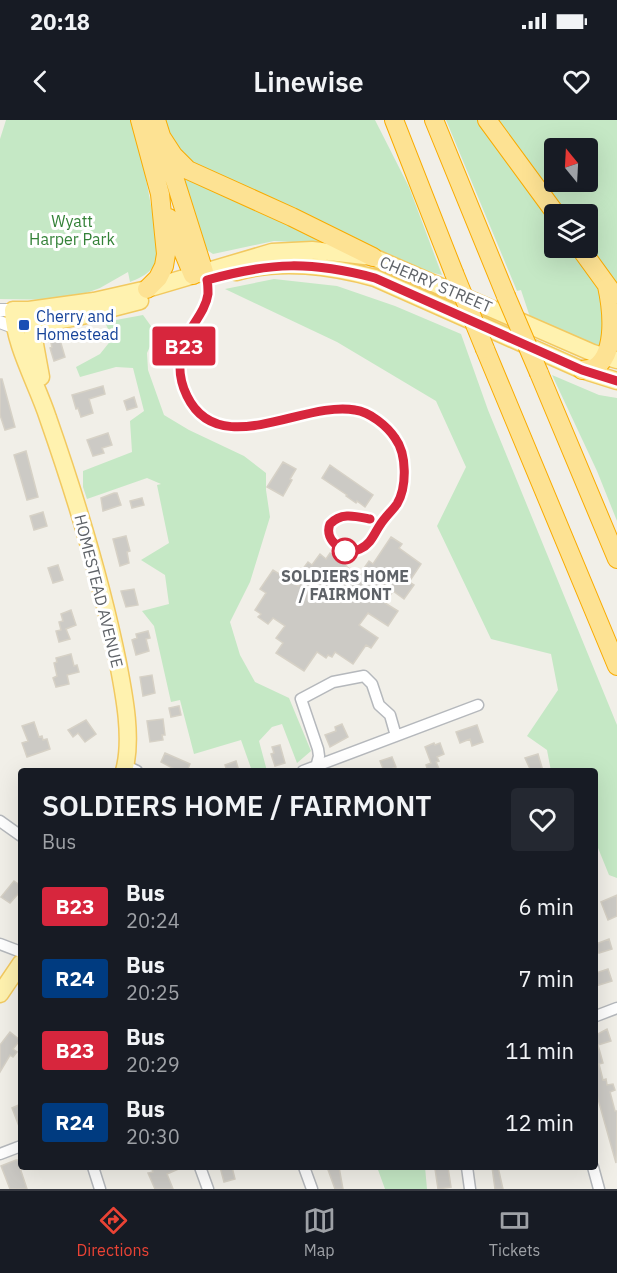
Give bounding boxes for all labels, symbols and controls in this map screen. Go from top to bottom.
text: 20:18 [30,7,90,36]
text: Linewise [253,64,364,99]
icon: back [24,65,57,98]
icon: heart [560,65,593,98]
north arrow [544,138,598,192]
map controls [544,138,598,258]
button: layers [544,204,598,258]
park label: Wyatt Harper Park [29,211,115,249]
street label: CHERRY STREET [377,251,495,317]
place label: Cherry and Homestead [36,306,119,344]
marker: Cherry and Homestead [17,318,31,332]
line badge: B23 [150,326,219,366]
text: B23 [164,332,204,360]
street label: HOMESTEAD AVENUE [70,512,128,670]
marker: SOLDIERS HOME / FAIRMONT [332,538,358,564]
place label: SOLDIERS HOME / FAIRMONT [281,566,409,604]
text: SOLDIERS HOME / FAIRMONT [42,787,432,824]
button: heart [511,788,574,851]
text: Bus [42,828,76,855]
text: Bus [126,878,165,907]
text: B23 [55,892,95,920]
text: 6 min [518,892,574,921]
text: 20:24 [126,907,180,934]
text: Bus [126,950,165,979]
text: R24 [55,964,95,992]
text: 7 min [518,964,574,993]
text: 20:25 [126,979,180,1006]
text: Bus [126,1022,165,1051]
text: B23 [55,1036,95,1064]
text: 11 min [505,1036,574,1065]
text: 20:29 [126,1051,180,1078]
text: Bus [126,1094,165,1123]
text: R24 [55,1108,95,1136]
text: 12 min [505,1108,574,1137]
text: 20:30 [126,1123,180,1150]
tab: Directions [77,1204,149,1260]
tab: Map [303,1204,336,1260]
tab: Tickets [489,1204,540,1260]

